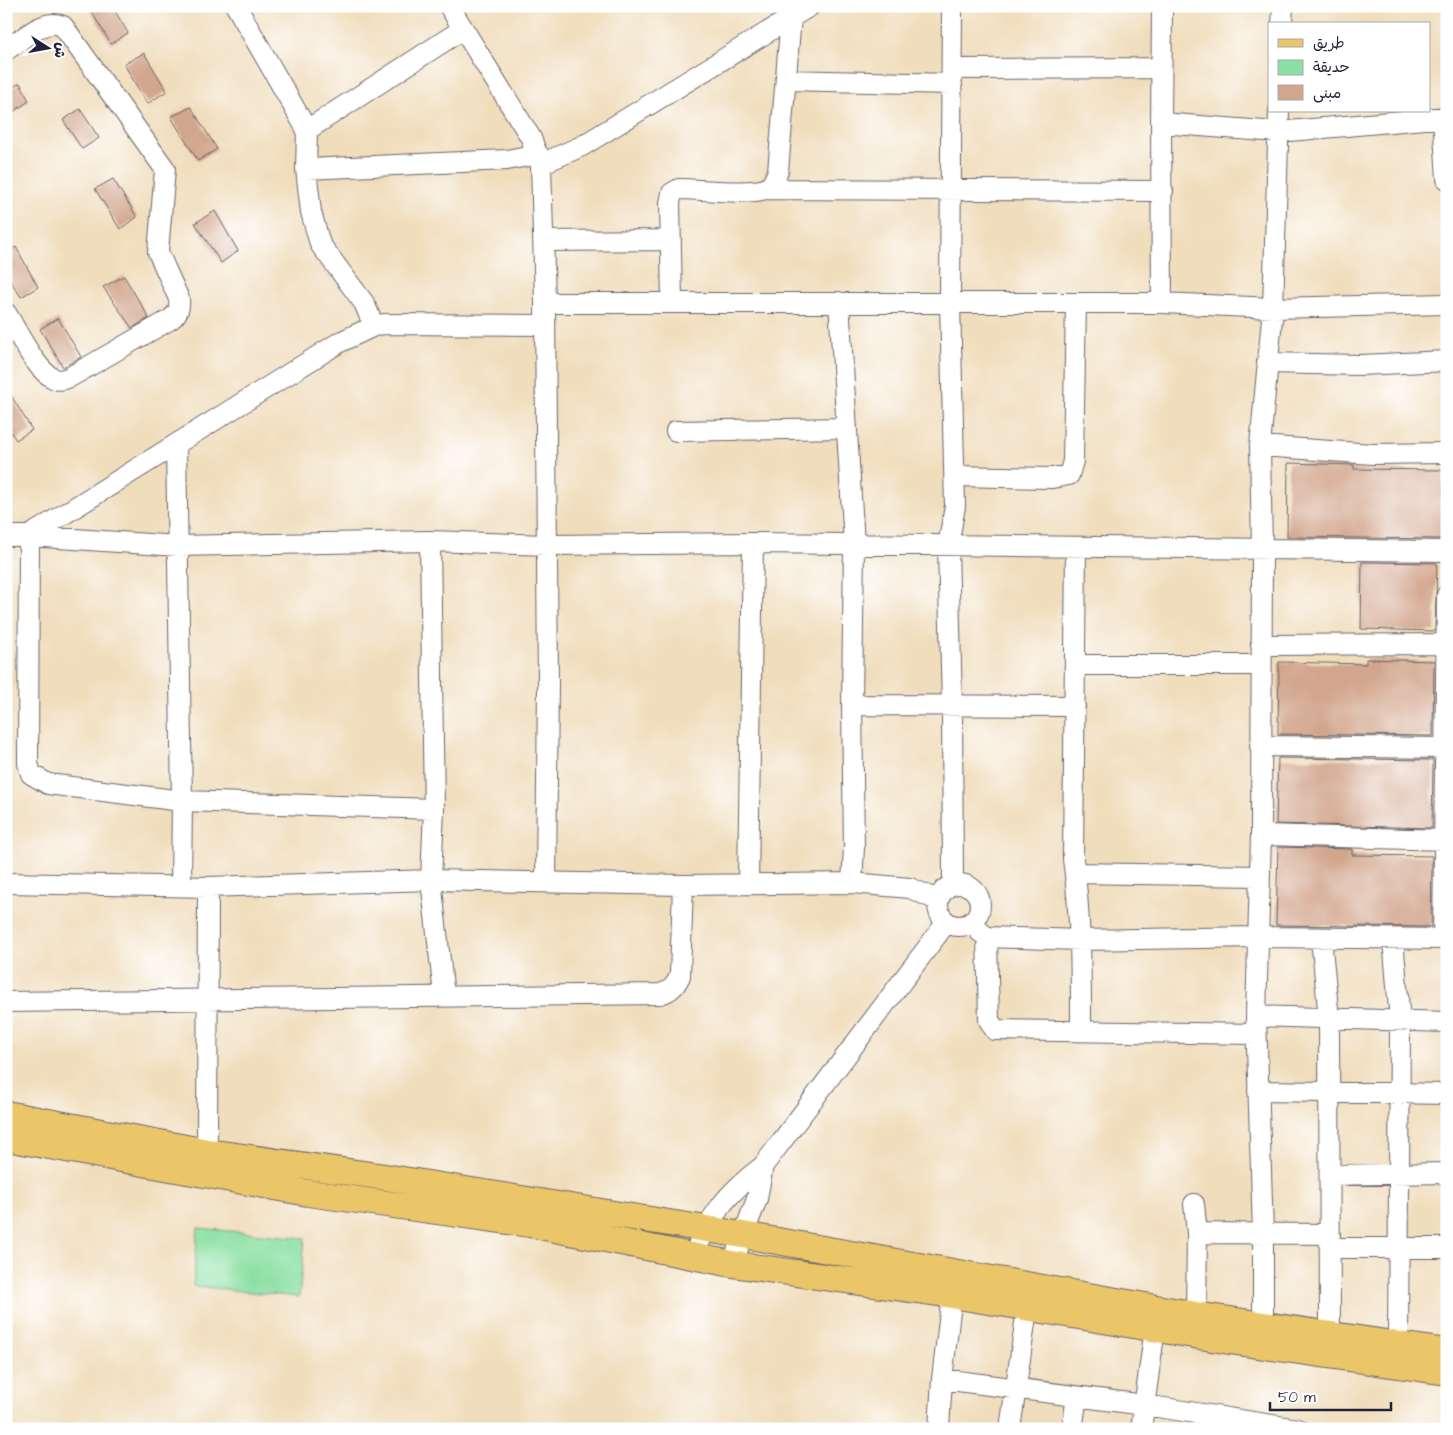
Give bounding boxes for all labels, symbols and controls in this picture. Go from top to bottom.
north arrow [22,22,72,72]
legend [1268,22,1430,112]
text: طريق [1313,33,1345,54]
text: ش [48,41,71,60]
text: حديقة [1313,57,1350,78]
text: مبنى [1313,83,1341,104]
scale bar [1270,1380,1392,1412]
text: 50 m [1278,1387,1316,1408]

